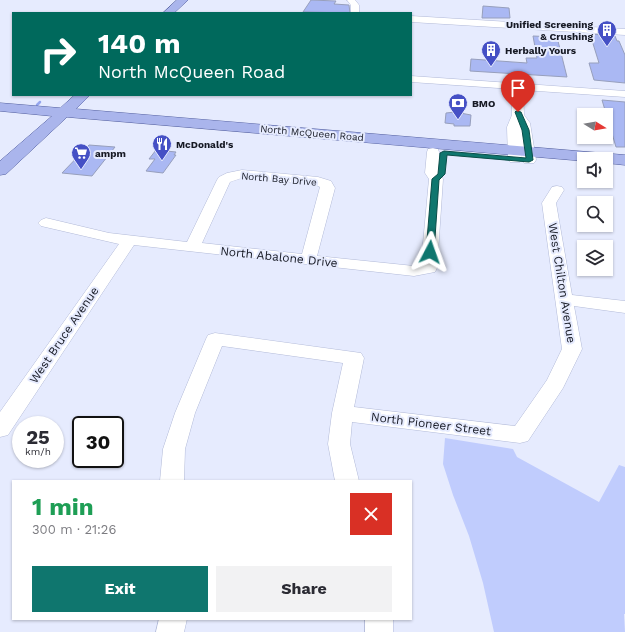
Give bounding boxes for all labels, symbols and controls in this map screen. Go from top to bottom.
place label: Unified Screening & Crushing [506,19,593,42]
building icon: Unified Screening & Crushing [596,19,618,47]
text: 140 m [98,27,181,60]
icon: right [32,28,84,80]
building icon: Herbally Yours [480,39,502,67]
place label: Herbally Yours [505,45,577,56]
text: North McQueen Road [98,61,285,82]
pin [501,71,535,112]
icon: arrive [507,77,529,99]
bank icon: BMO [447,92,469,120]
place label: BMO [472,98,495,109]
north arrow [577,108,613,144]
map controls [577,108,613,276]
street label: North McQueen Road [260,123,364,143]
restaurant icon: McDonald's [151,133,173,161]
place label: McDonald's [176,139,234,150]
supermarket icon: ampm [70,142,92,170]
place label: ampm [95,148,126,159]
button: sound [577,152,613,188]
street label: North Bay Drive [241,170,318,188]
button: search [577,196,613,232]
street label: West Chilton Avenue [546,222,578,344]
position arrow [409,231,451,273]
button: layers [577,240,613,276]
street label: North Abalone Drive [220,244,338,270]
street label: West Bruce Avenue [27,284,102,386]
street label: North Pioneer Street [370,410,492,438]
speed limit sign: 30 [72,416,124,468]
text: 25 [26,425,50,449]
text: km/h [25,446,51,457]
text: 1 min [32,493,94,521]
button: close [350,493,392,535]
text: 300 m · 21:26 [32,522,116,537]
button: Exit [32,566,208,612]
button: Share [216,566,392,612]

